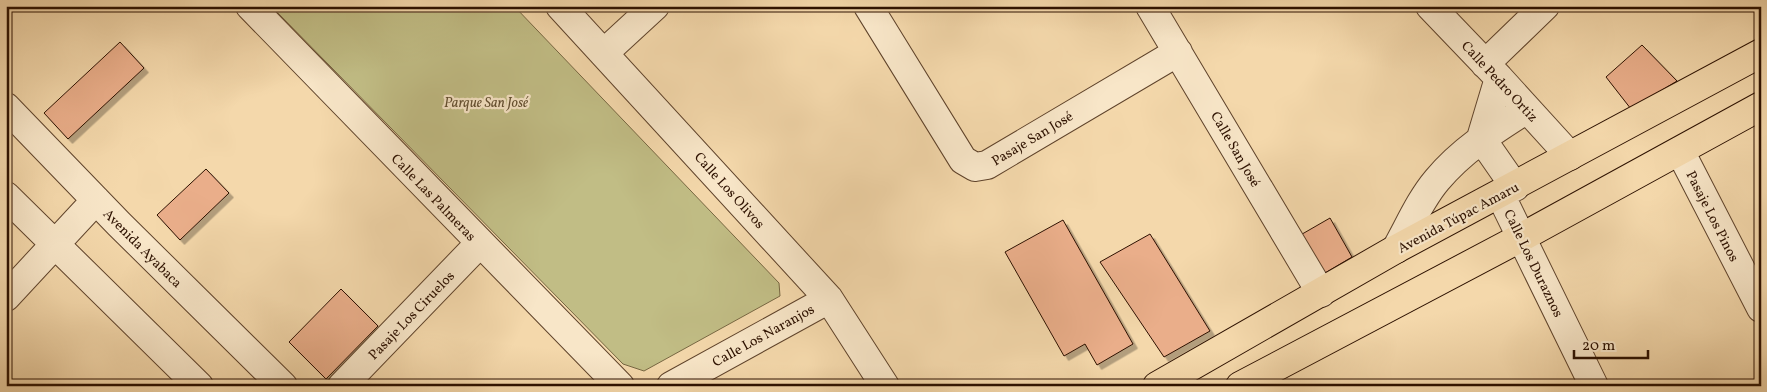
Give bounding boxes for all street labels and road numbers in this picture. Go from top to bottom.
street label: Calle Pedro Ortiz [1456,37,1542,127]
street label: Pasaje San José [988,107,1077,171]
street label: Calle San José [1205,108,1264,191]
street label: Calle Los Olivos [689,148,769,234]
street label: Calle Las Palmeras [386,150,480,246]
street label: Pasaje Los Pinos [1681,168,1743,265]
street label: Avenida Túpac Amaru [1395,178,1523,258]
street label: Avenida Ayabaca [98,205,186,293]
street label: Calle Los Duraznos [1498,207,1567,321]
street label: Pasaje Los Ciruelos [365,267,460,365]
street label: Calle Los Naranjos [709,300,818,372]

